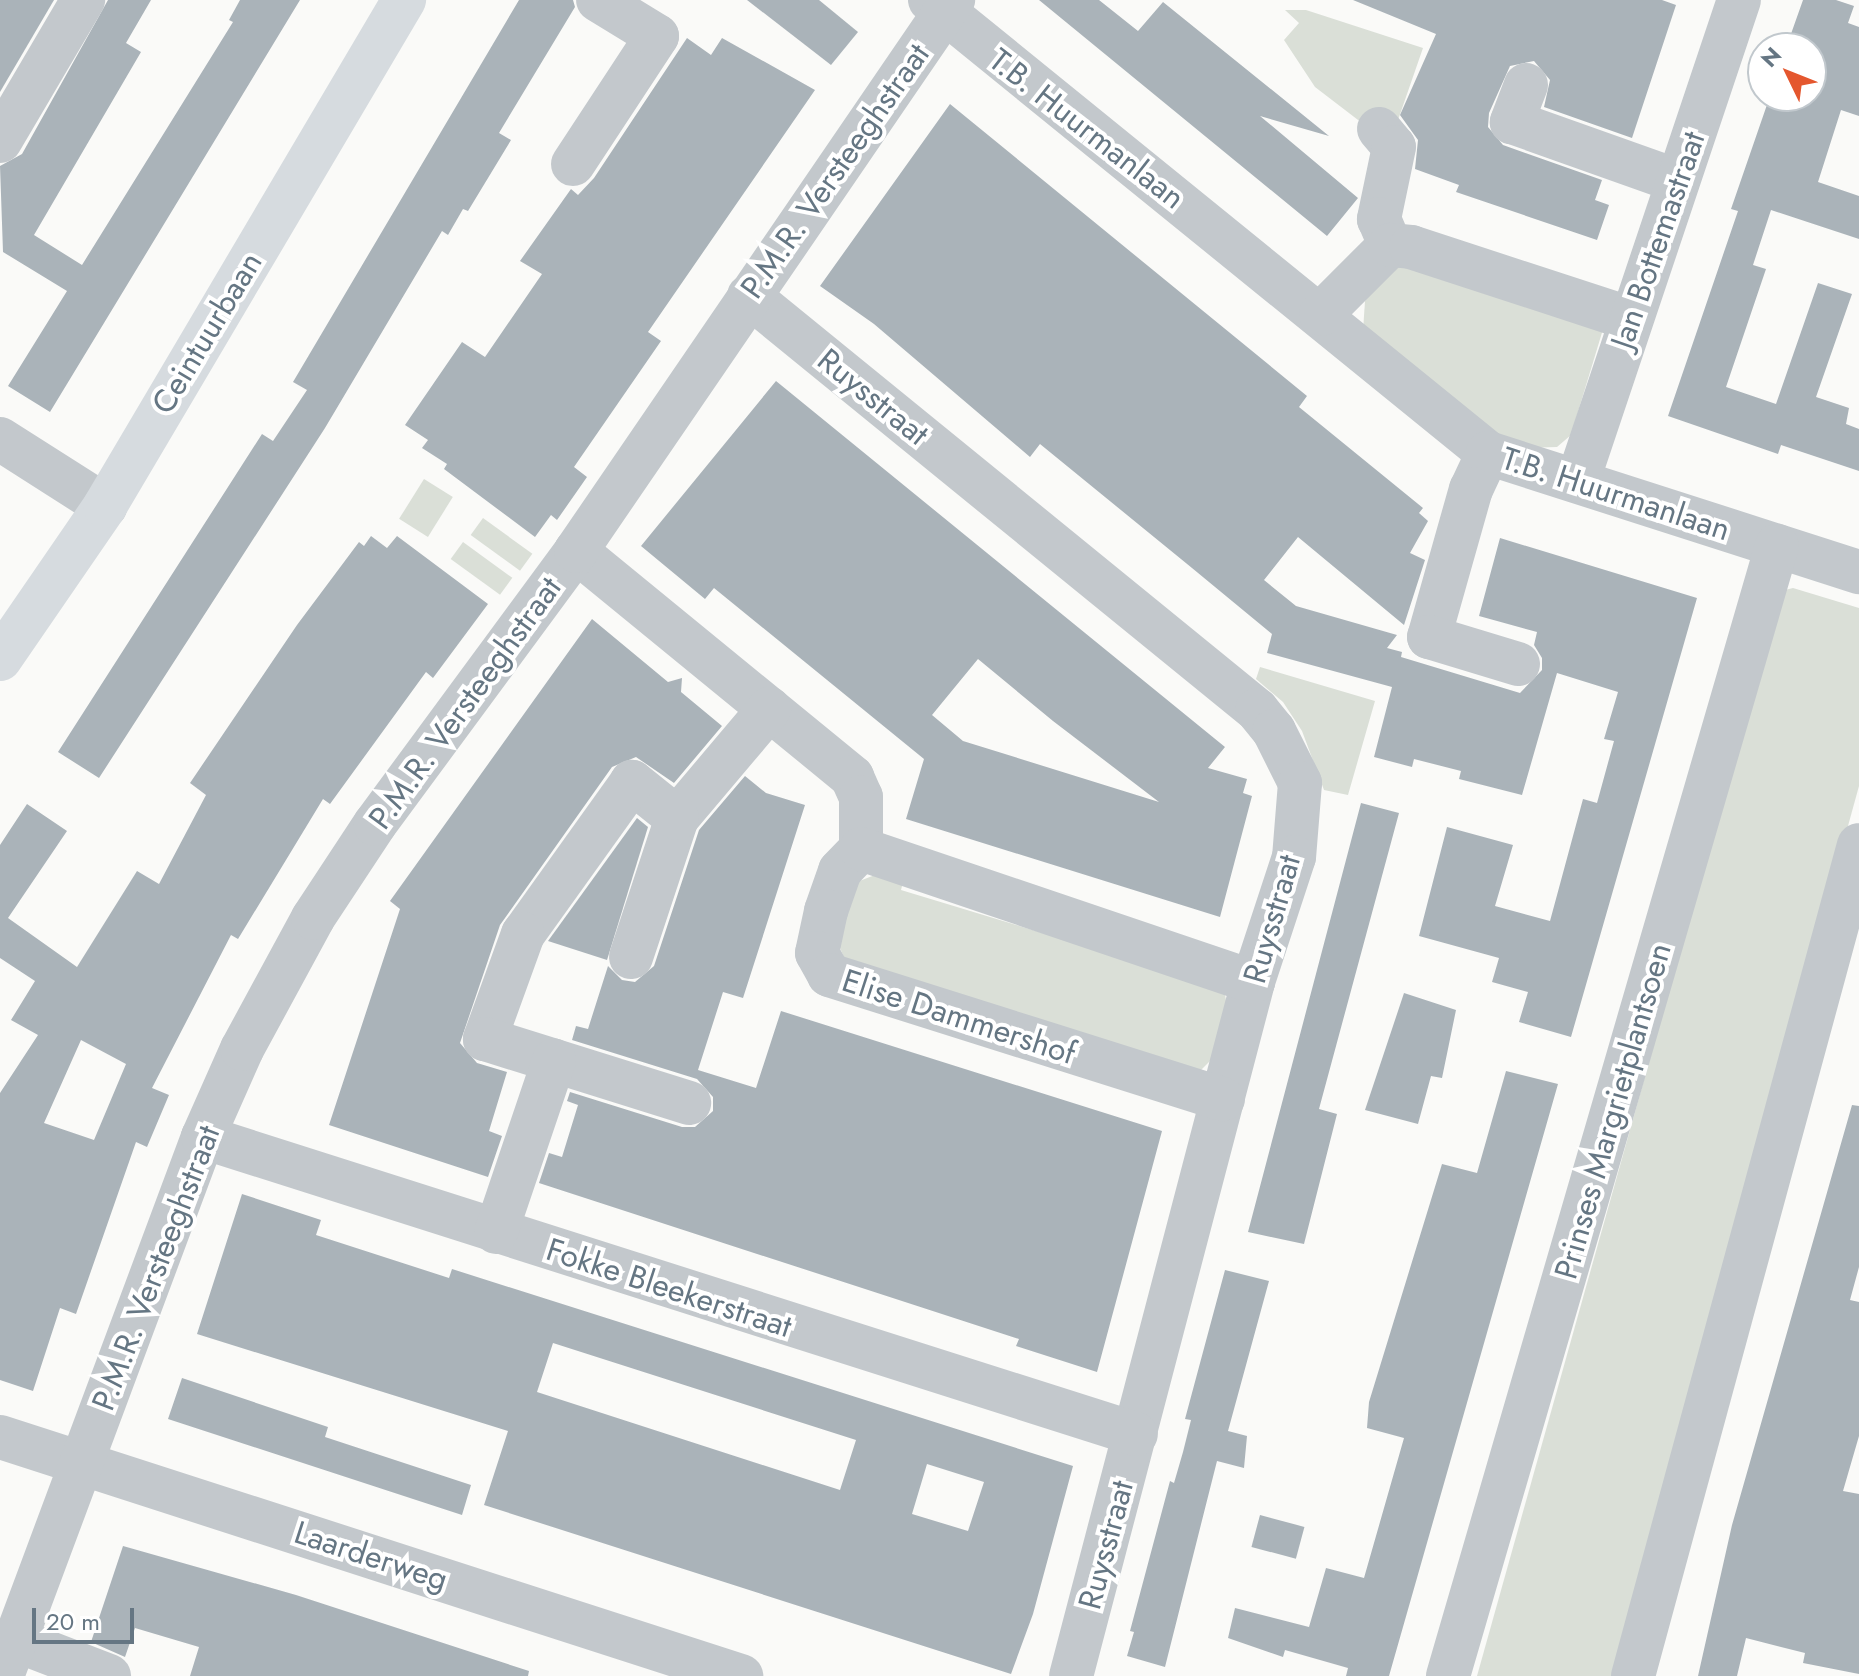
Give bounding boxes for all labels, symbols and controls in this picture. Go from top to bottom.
north arrow [1747,32,1827,112]
street label: P.M.R. Versteeghstraat [733,36,937,306]
text: N [1753,40,1789,74]
street label: T.B. Huurmanlaan [982,41,1192,217]
street label: Jan Bottemastraat [1603,126,1713,354]
street label: Ceintuurbaan [144,245,270,421]
street label: Ruysstraat [810,341,936,453]
street label: T.B. Huurmanlaan [1497,439,1735,549]
street label: P.M.R. Versteeghstraat [361,569,569,837]
street label: Ruysstraat [1235,850,1309,988]
street label: Prinses Margrietplantsoen [1547,939,1679,1283]
street label: Elise Dammershof [837,961,1081,1073]
street label: P.M.R. Versteeghstraat [84,1120,228,1416]
street label: Fokke Bleekerstraat [542,1230,796,1346]
street label: Ruysstraat [1070,1476,1142,1614]
street label: Laarderweg [290,1513,452,1599]
scale bar [36,1592,138,1642]
text: 20 m [46,1604,100,1639]

